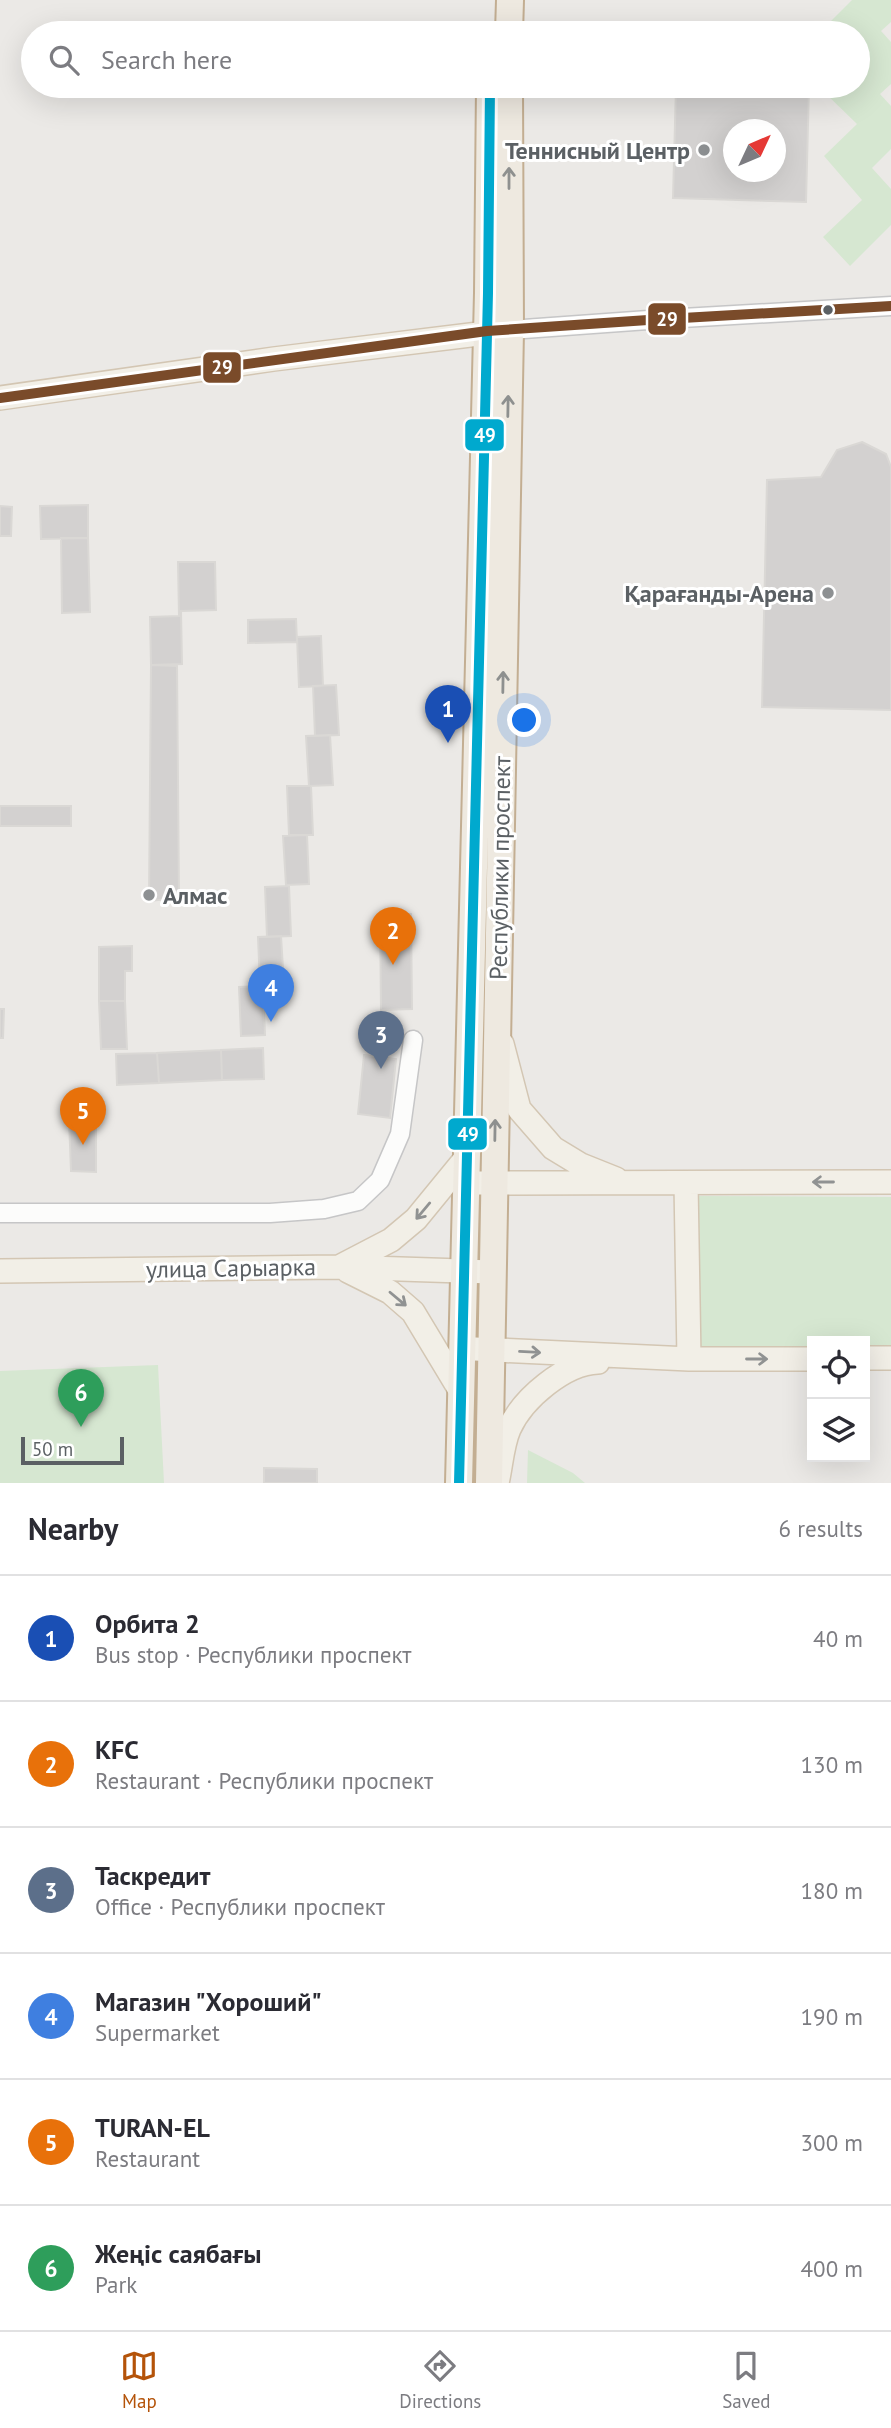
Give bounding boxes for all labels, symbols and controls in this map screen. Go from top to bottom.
search box [21,21,870,98]
icon: search [45,41,83,79]
text: Search here [101,43,232,76]
north arrow [723,119,786,182]
place label: Теннисный Центр [505,135,690,166]
marker: Теннисный Центр [696,142,712,158]
one-way arrow [502,167,516,190]
line badge: 29 [647,302,687,336]
unlabelled marker [821,303,835,317]
text: 29 [656,307,678,331]
line badge: 29 [202,351,242,384]
text: 29 [211,355,233,379]
one-way arrow [502,395,515,418]
line badge: 49 [464,418,505,452]
text: 49 [474,423,496,447]
place label: Қарағанды-Арена [625,578,814,609]
marker: Қарағанды-Арена [820,585,836,601]
one-way arrow [497,671,510,694]
pin: 1 [425,685,471,743]
your location [507,703,541,737]
street label: Республики проспект [483,755,517,980]
place label: Алмас [163,880,227,911]
marker: Алмас [141,887,157,903]
pin: 2 [370,907,416,965]
pin: 4 [248,964,294,1022]
pin: 3 [358,1011,404,1069]
pin: 5 [60,1087,106,1145]
line badge: 49 [447,1117,488,1151]
one-way arrow [489,1119,502,1142]
text: 49 [457,1122,479,1146]
one-way arrow [812,1175,835,1189]
one-way arrow [415,1201,431,1219]
street label: улица Сарыарка [146,1251,316,1285]
one-way arrow [389,1291,407,1307]
map controls [807,1336,870,1462]
button: locate [807,1336,870,1399]
one-way arrow [518,1345,541,1358]
one-way arrow [745,1352,768,1366]
pin: 6 [58,1369,104,1427]
button: layers [807,1399,870,1462]
scale bar [21,1434,124,1466]
text: 50 m [32,1437,73,1461]
text: Nearby [28,1509,118,1548]
text: 6 results [779,1514,863,1543]
text: Орбита 2 [95,1607,200,1640]
text: 1 [44,1624,58,1653]
text: 40 m [813,1624,863,1653]
text: Bus stop · Республики проспект [95,1640,412,1669]
text: KFC [95,1733,139,1766]
text: 2 [44,1750,58,1779]
text: 130 m [801,1750,863,1779]
text: Restaurant · Республики проспект [95,1766,433,1795]
text: Таскредит [95,1859,210,1892]
text: 3 [44,1876,58,1905]
text: 180 m [801,1876,863,1905]
text: Office · Республики проспект [95,1892,385,1921]
text: Магазин "Хороший" [95,1985,322,2018]
text: 4 [44,2002,58,2031]
text: 190 m [801,2002,863,2031]
text: Supermarket [95,2018,220,2047]
text: TURAN-EL [95,2111,210,2144]
text: 5 [44,2128,58,2157]
text: 300 m [801,2128,863,2157]
text: Restaurant [95,2144,200,2173]
text: Жеңіс саябағы [95,2237,262,2270]
text: 6 [44,2254,58,2283]
text: 400 m [801,2254,863,2283]
text: Park [95,2270,137,2299]
tab: Map [120,2347,158,2413]
tab: Directions [399,2347,481,2413]
tab: Saved [722,2347,771,2413]

